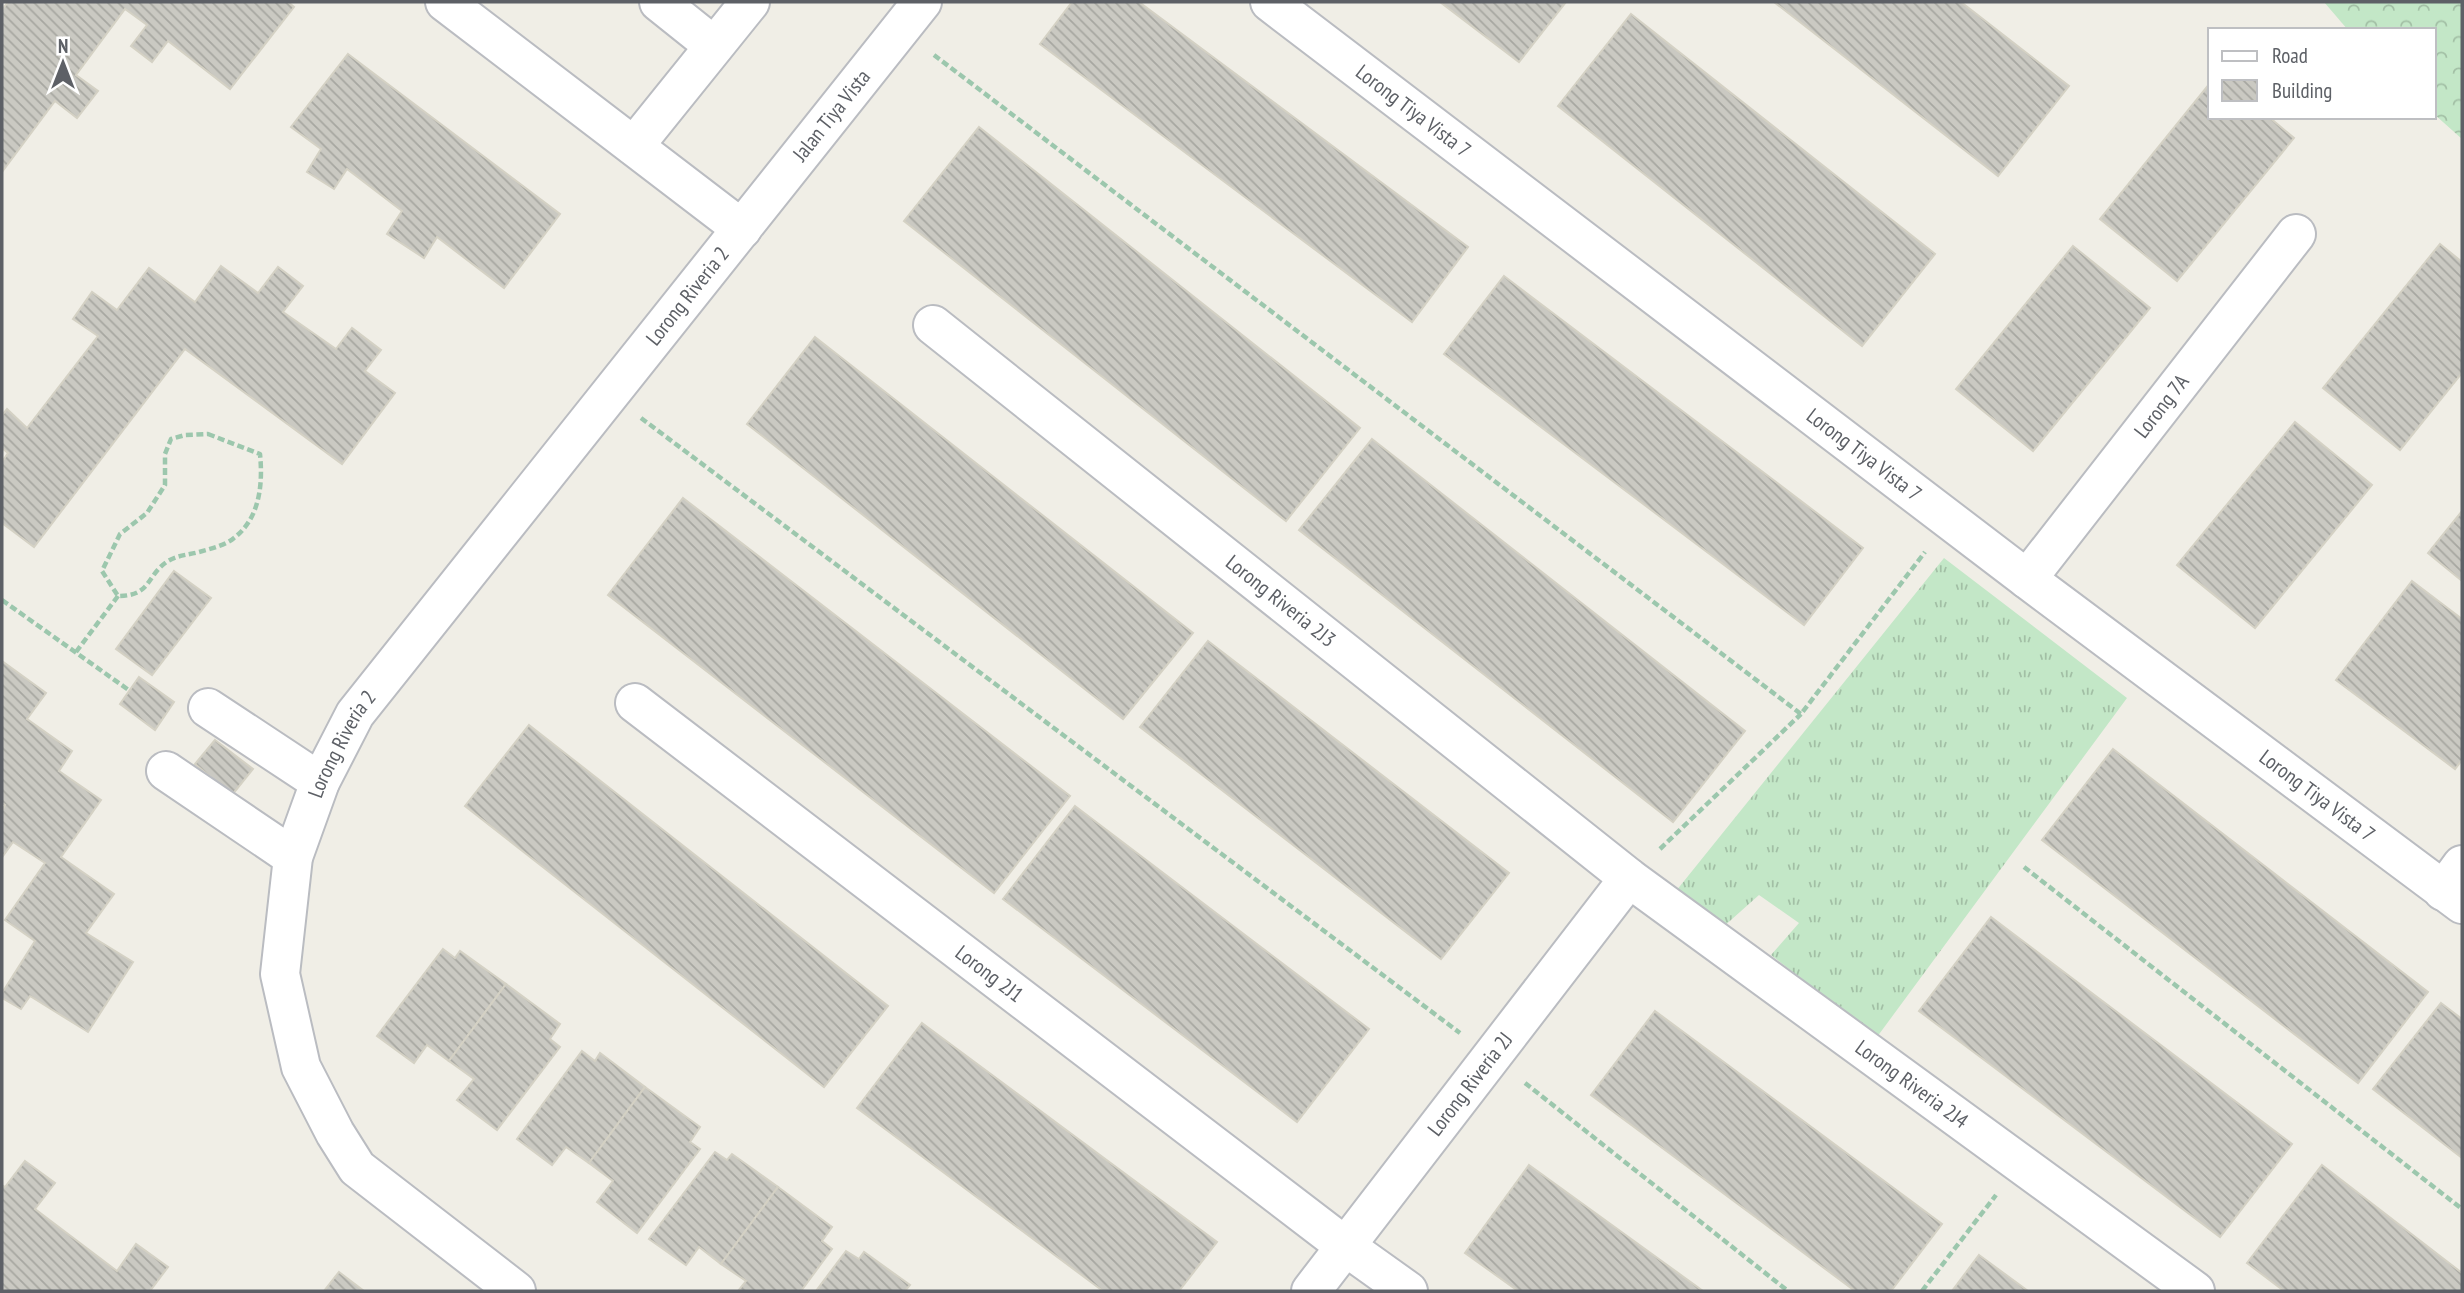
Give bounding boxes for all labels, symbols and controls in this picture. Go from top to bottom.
north arrow [28,28,98,98]
legend [2208,28,2436,119]
text: N [58,34,68,58]
text: Road [2272,42,2308,69]
street label: Lorong Tiya Vista 7 [1351,58,1476,163]
street label: Jalan Tiya Vista [786,64,876,167]
text: Building [2272,77,2332,104]
street label: Lorong Riveria 2 [640,241,735,351]
street label: Lorong 7A [2128,369,2195,443]
street label: Lorong Tiya Vista 7 [1801,402,1927,507]
street label: Lorong Riveria 2J3 [1220,549,1341,653]
street label: Lorong Riveria 2 [302,685,382,801]
street label: Lorong Tiya Vista 7 [2254,743,2381,847]
street label: Lorong 2J1 [950,939,1029,1008]
street label: Lorong Riveria 2J [1421,1027,1518,1141]
street label: Lorong Riveria 2J4 [1850,1034,1974,1134]

